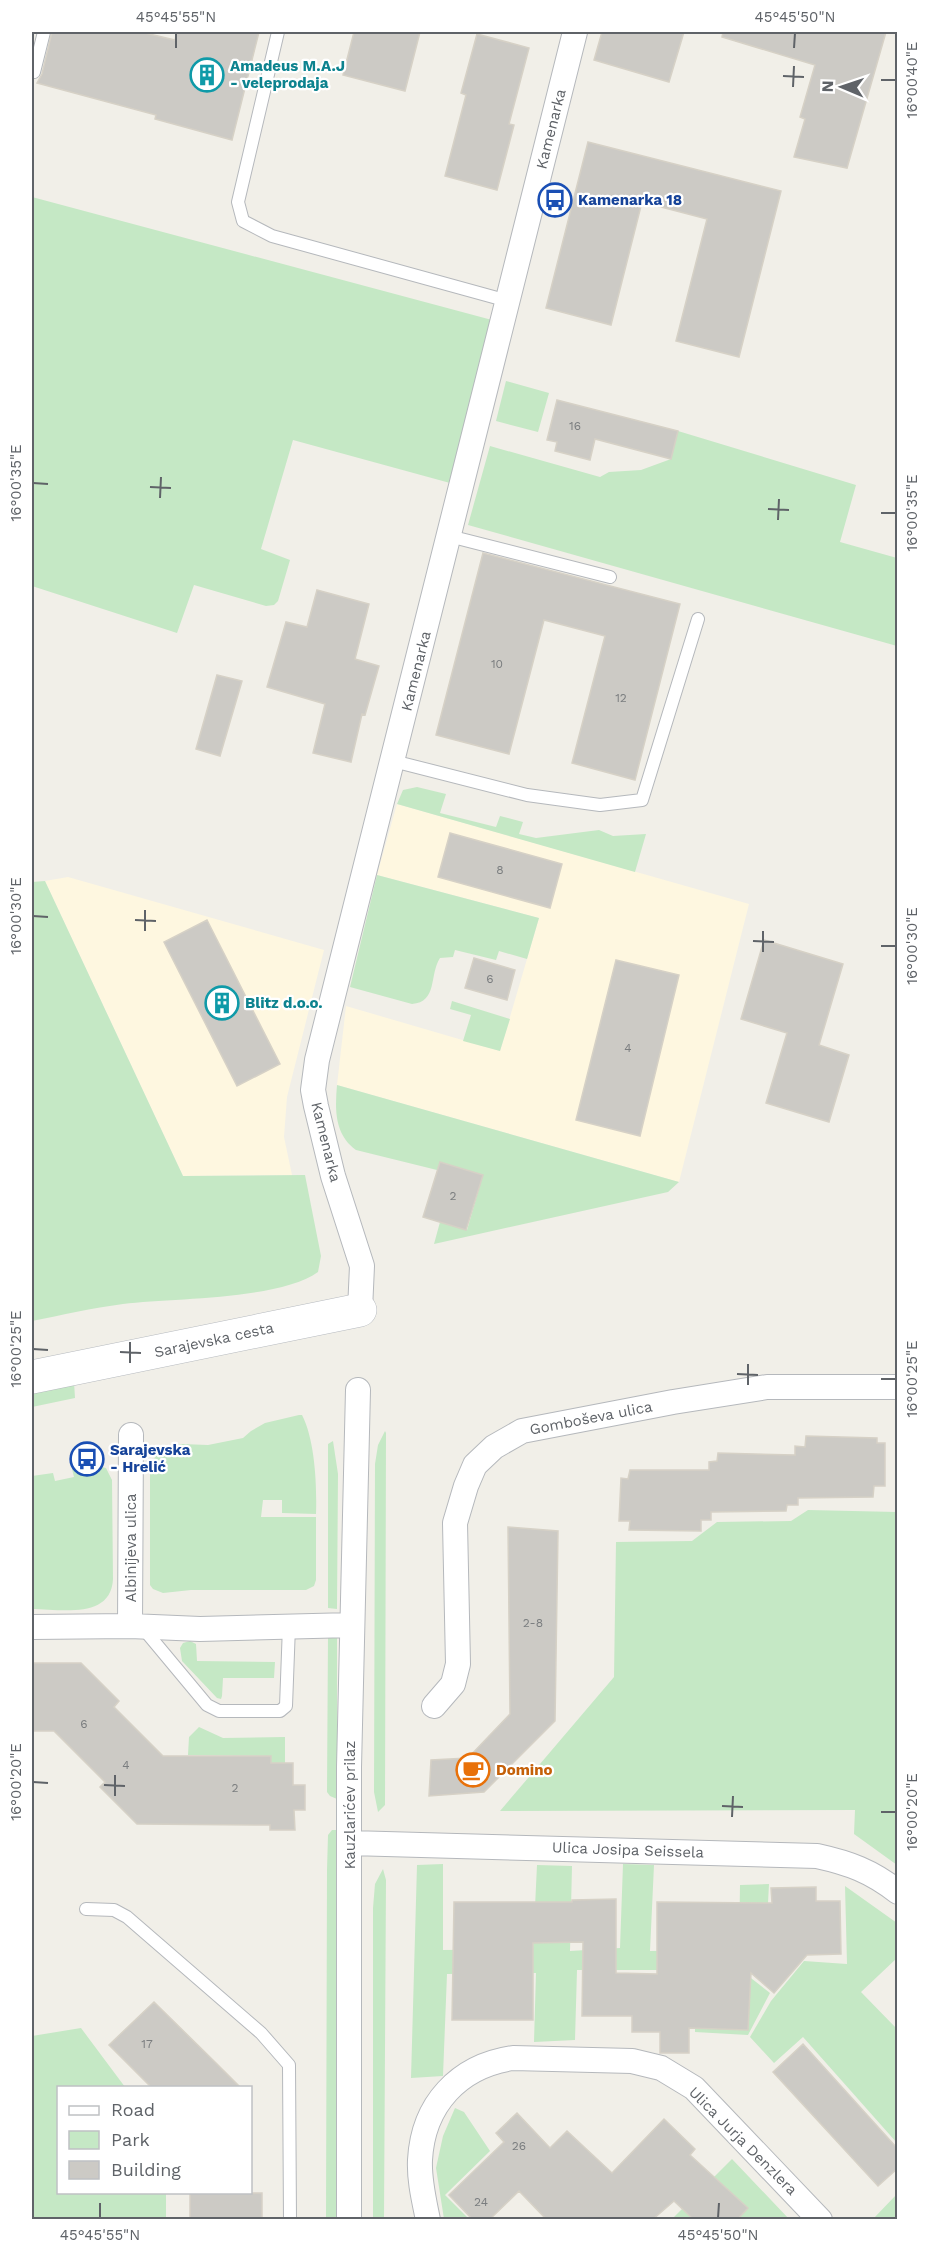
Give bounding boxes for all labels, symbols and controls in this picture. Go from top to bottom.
text: 45°45'55"N [136,8,216,26]
text: 45°45'50"N [755,8,835,26]
text: 16°00'40"E [903,42,921,118]
building icon: Amadeus M.A.J - veleprodaja [189,57,225,93]
place label: Amadeus M.A.J - veleprodaja [230,57,345,92]
north arrow [812,57,872,117]
text: N [818,80,837,93]
street label: Kamenarka [532,87,570,171]
bus stop icon: Kamenarka 18 [537,182,573,218]
place label: Kamenarka 18 [578,191,682,209]
house number: 16 [569,419,581,433]
text: 16°00'35"E [7,444,25,522]
text: 16°00'35"E [903,474,921,552]
street label: Kamenarka [397,629,435,713]
house number: 10 [491,657,503,671]
house number: 12 [615,691,627,705]
house number: 8 [496,863,504,877]
text: 16°00'30"E [7,877,25,955]
text: 16°00'30"E [903,907,921,985]
house number: 6 [486,972,494,986]
building icon: Blitz d.o.o. [204,985,240,1021]
place label: Blitz d.o.o. [245,994,323,1012]
house number: 4 [624,1041,632,1055]
street label: Kamenarka [307,1100,345,1184]
house number: 2 [450,1189,457,1203]
text: 16°00'25"E [7,1310,25,1388]
street label: Sarajevska cesta [153,1318,276,1361]
text: 16°00'25"E [903,1340,921,1418]
street label: Gomboševa ulica [528,1397,654,1439]
bus stop icon: Sarajevska - Hrelić [69,1441,105,1477]
place label: Sarajevska - Hrelić [110,1441,191,1476]
street label: Albinijeva ulica [122,1493,140,1603]
house number: 2-8 [523,1616,543,1630]
house number: 6 [80,1717,88,1731]
street label: Kauzlarićev prilaz [341,1741,359,1869]
text: 16°00'20"E [7,1743,25,1821]
cafe icon: Domino [455,1752,491,1788]
house number: 4 [122,1758,130,1772]
place label: Domino [496,1761,553,1779]
text: 16°00'20"E [903,1773,921,1851]
house number: 2 [232,1781,239,1795]
street label: Ulica Josipa Seissela [552,1838,705,1862]
house number: 17 [141,2037,153,2051]
street label: Ulica Jurja Denzlera [685,2083,801,2199]
legend [57,2086,252,2194]
text: Road [111,2099,155,2120]
text: Park [111,2129,150,2150]
house number: 26 [512,2139,526,2153]
text: Building [111,2159,181,2180]
house number: 24 [474,2195,488,2209]
text: 45°45'55"N [60,2226,140,2244]
text: 45°45'50"N [678,2226,758,2244]

